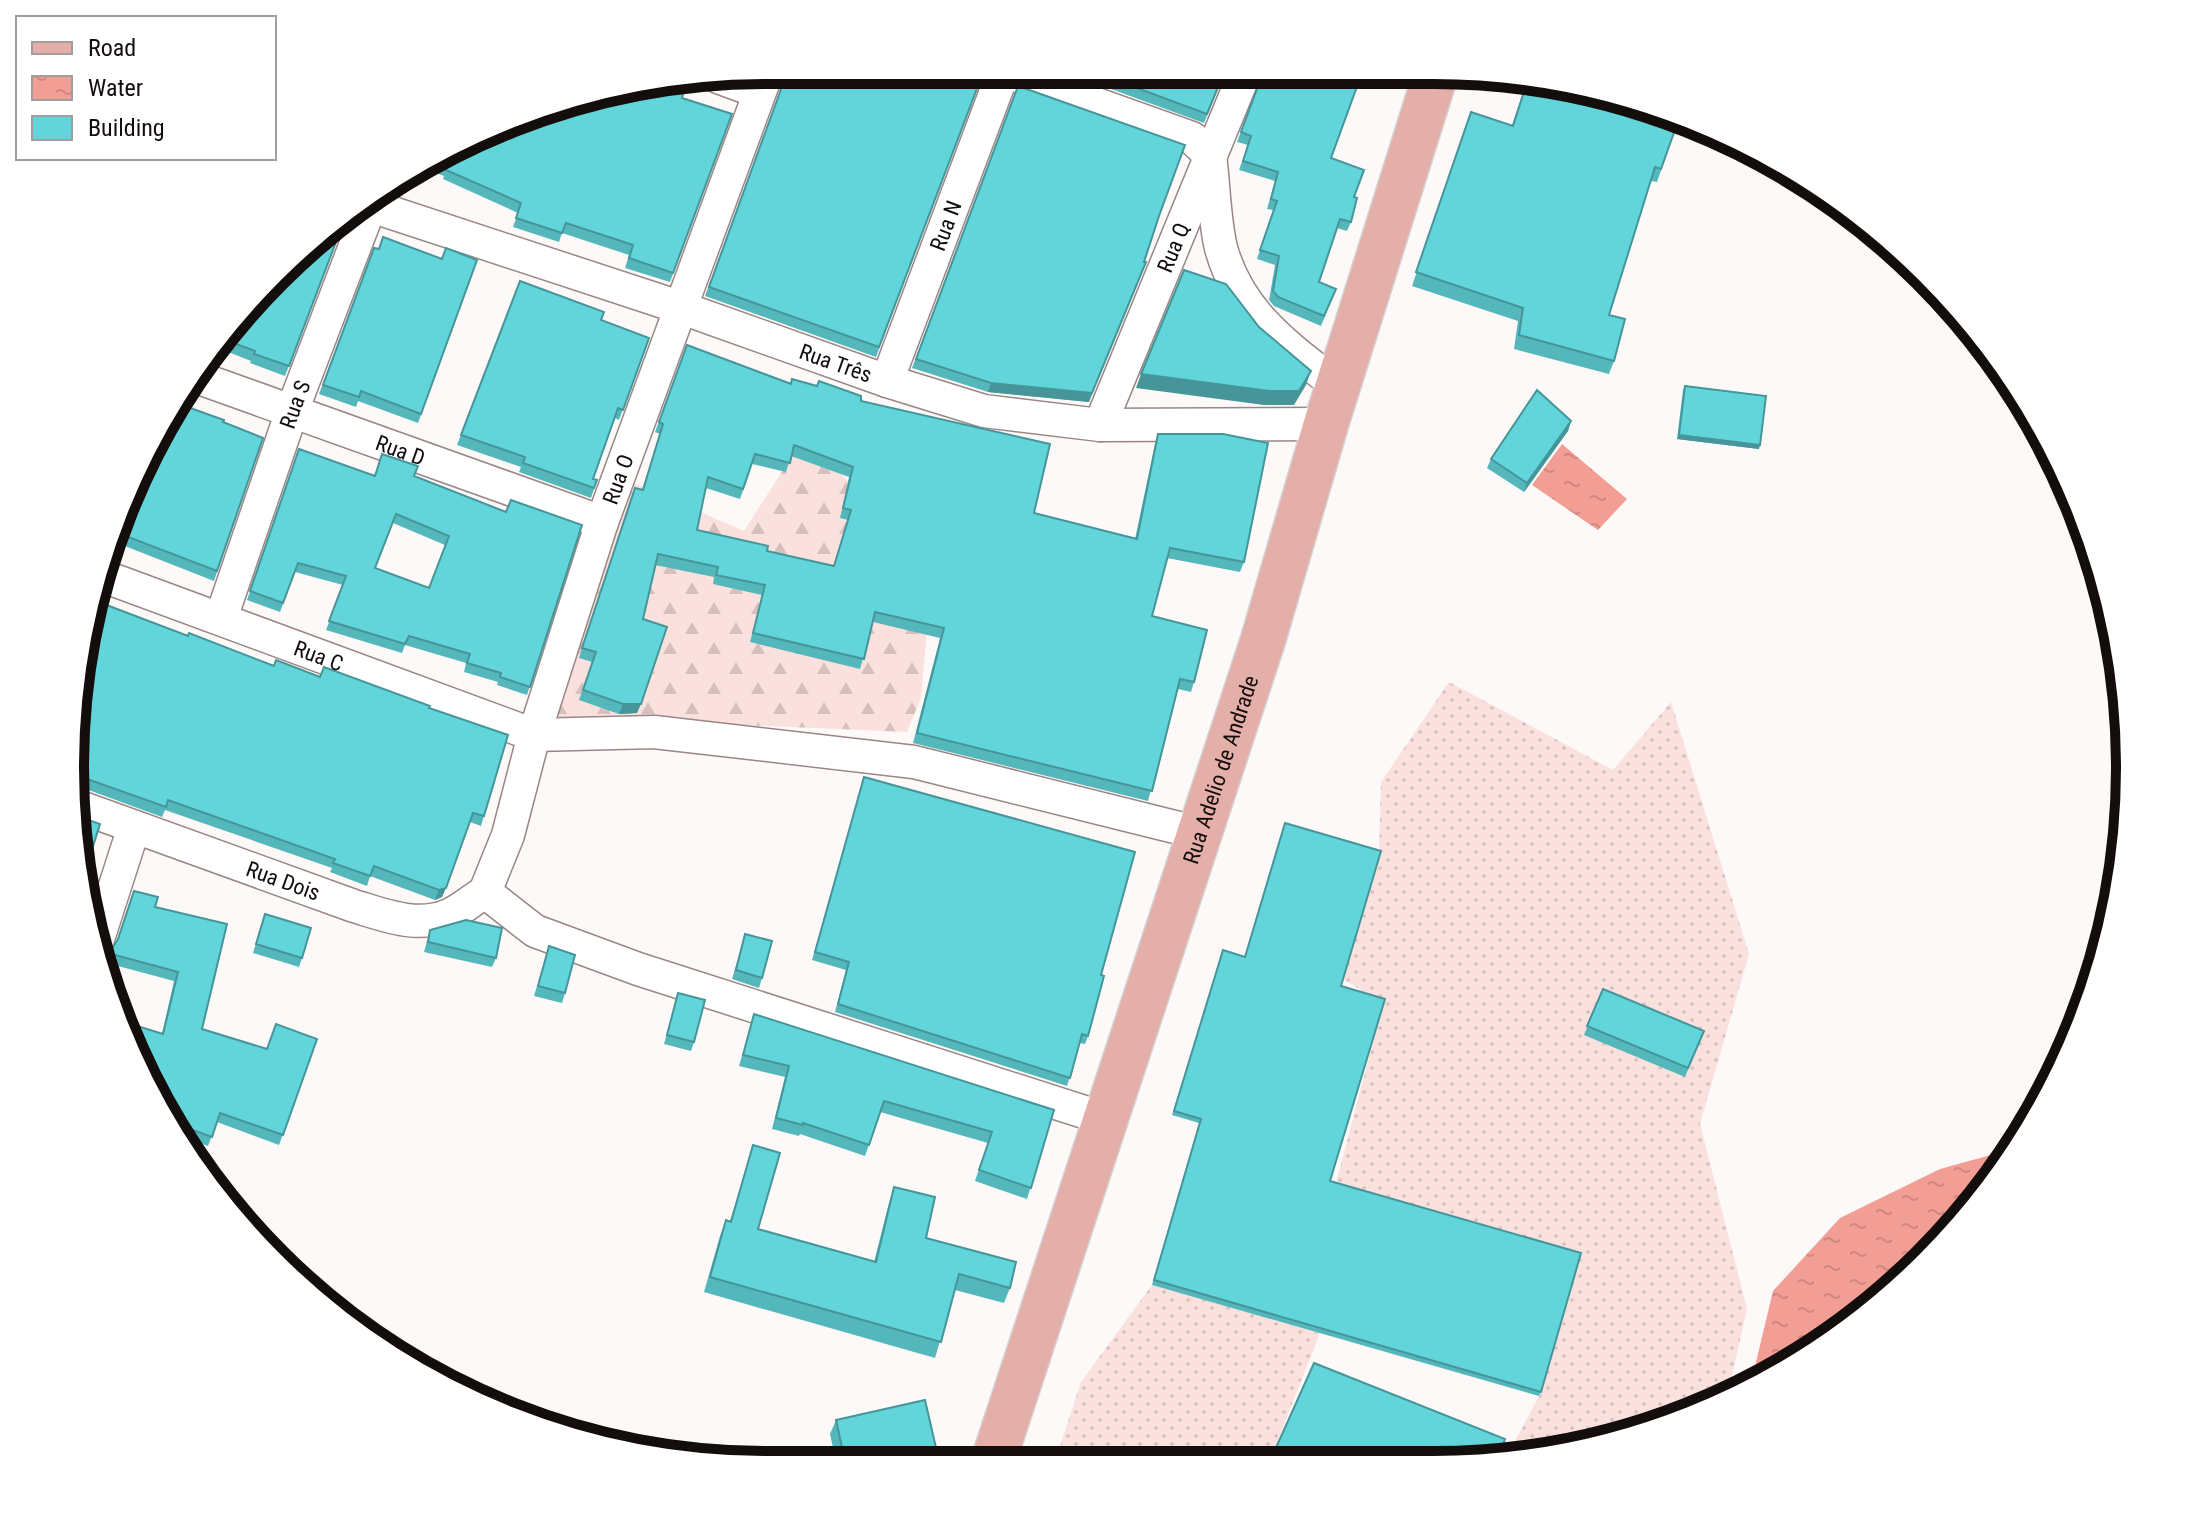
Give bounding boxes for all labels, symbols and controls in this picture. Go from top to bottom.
legend [16,16,276,160]
text: Road [88,34,136,62]
text: Water [88,74,143,102]
text: Building [88,114,165,142]
street label: Rua N [925,197,967,254]
street label: Rua Q [1152,219,1195,276]
street label: Rua Três [796,339,875,388]
street label: Rua S [275,377,316,432]
street label: Rua D [372,430,428,471]
street label: Rua O [598,451,639,508]
street label: Rua C [291,636,347,677]
street label: Rua Adelio de Andrade [1178,672,1263,867]
street label: Rua Dois [243,856,323,906]

